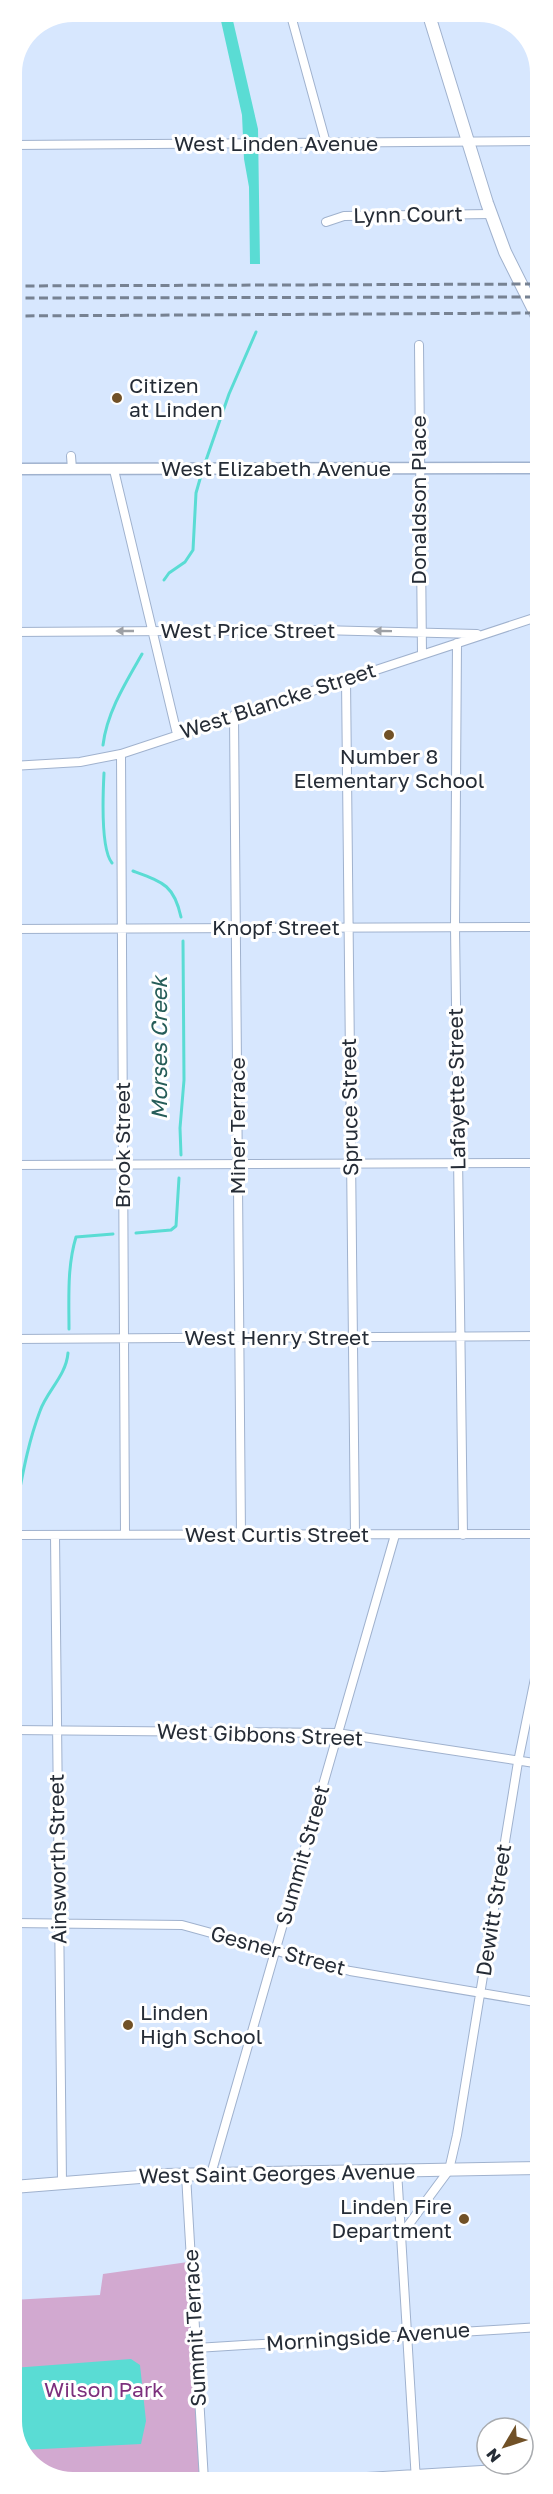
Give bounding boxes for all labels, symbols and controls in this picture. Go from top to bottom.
street label: West Linden Avenue [174,130,378,156]
street label: Lynn Court [353,200,463,228]
place label: Citizen at Linden [129,372,223,422]
marker: Citizen at Linden [110,391,124,405]
street label: Donaldson Place [405,415,431,585]
street label: West Elizabeth Avenue [161,455,391,481]
street label: West Price Street [161,617,335,643]
one-way arrow [116,626,135,636]
one-way arrow [374,626,393,636]
street label: West Blancke Street [177,656,379,744]
marker: Number 8 Elementary School [382,728,396,742]
place label: Number 8 Elementary School [294,743,484,793]
street label: Knopf Street [212,914,340,940]
water label: Morses Creek [145,974,172,1120]
street label: Lafayette Street [442,1008,470,1170]
street label: Spruce Street [335,1038,363,1176]
street label: Miner Terrace [224,1057,250,1195]
street label: Brook Street [109,1082,135,1208]
street label: West Henry Street [184,1324,370,1350]
street label: West Curtis Street [185,1521,369,1547]
street label: West Gibbons Street [156,1717,364,1751]
street label: Ainsworth Street [43,1774,71,1944]
street label: Summit Street [270,1782,334,1928]
street label: Dewitt Street [470,1842,516,1978]
street label: Gesner Street [208,1920,349,1981]
place label: Linden High School [140,1999,262,2049]
marker: Linden High School [121,2018,135,2032]
street label: West Saint Georges Avenue [138,2158,416,2188]
place label: Linden Fire Department [331,2193,452,2243]
marker: Linden Fire Department [457,2212,471,2226]
street label: Summit Terrace [177,2249,211,2407]
street label: Morningside Avenue [265,2316,471,2356]
park label: Wilson Park [44,2376,164,2402]
north arrow [475,2416,535,2476]
text: N [482,2444,505,2466]

